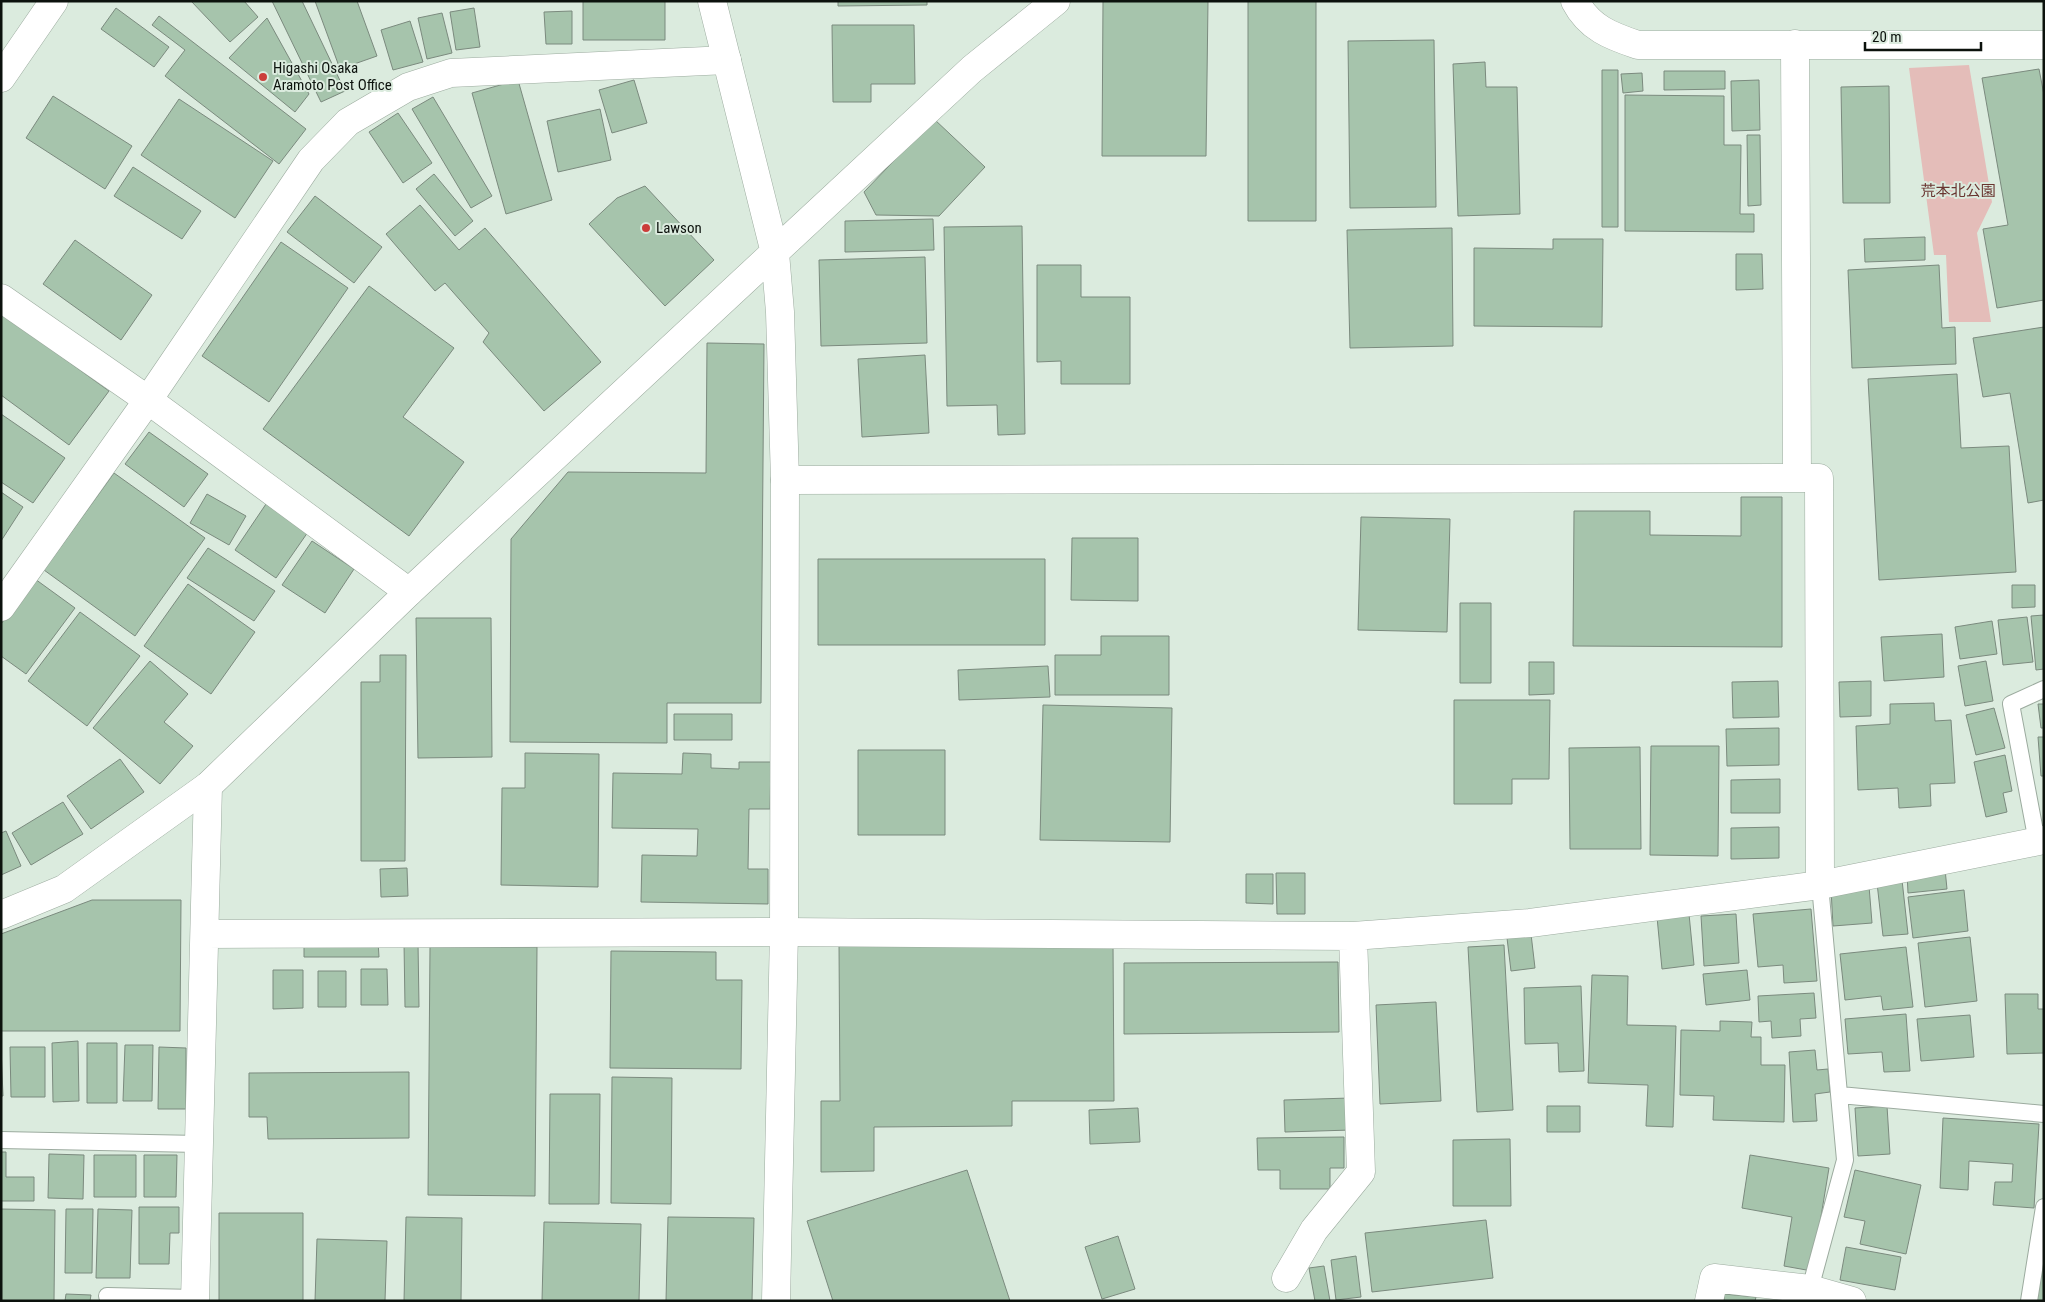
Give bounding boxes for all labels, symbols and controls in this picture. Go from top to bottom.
scale bar [1865,20,1981,52]
text: 20 m [1872,28,1902,46]
place label: Higashi Osaka Aramoto Post Office [273,59,392,94]
marker: Higashi Osaka Aramoto Post Office [257,71,269,83]
park label: 荒本北公園 [1920,182,1996,200]
place label: Lawson [656,219,702,237]
marker: Lawson [640,222,652,234]

